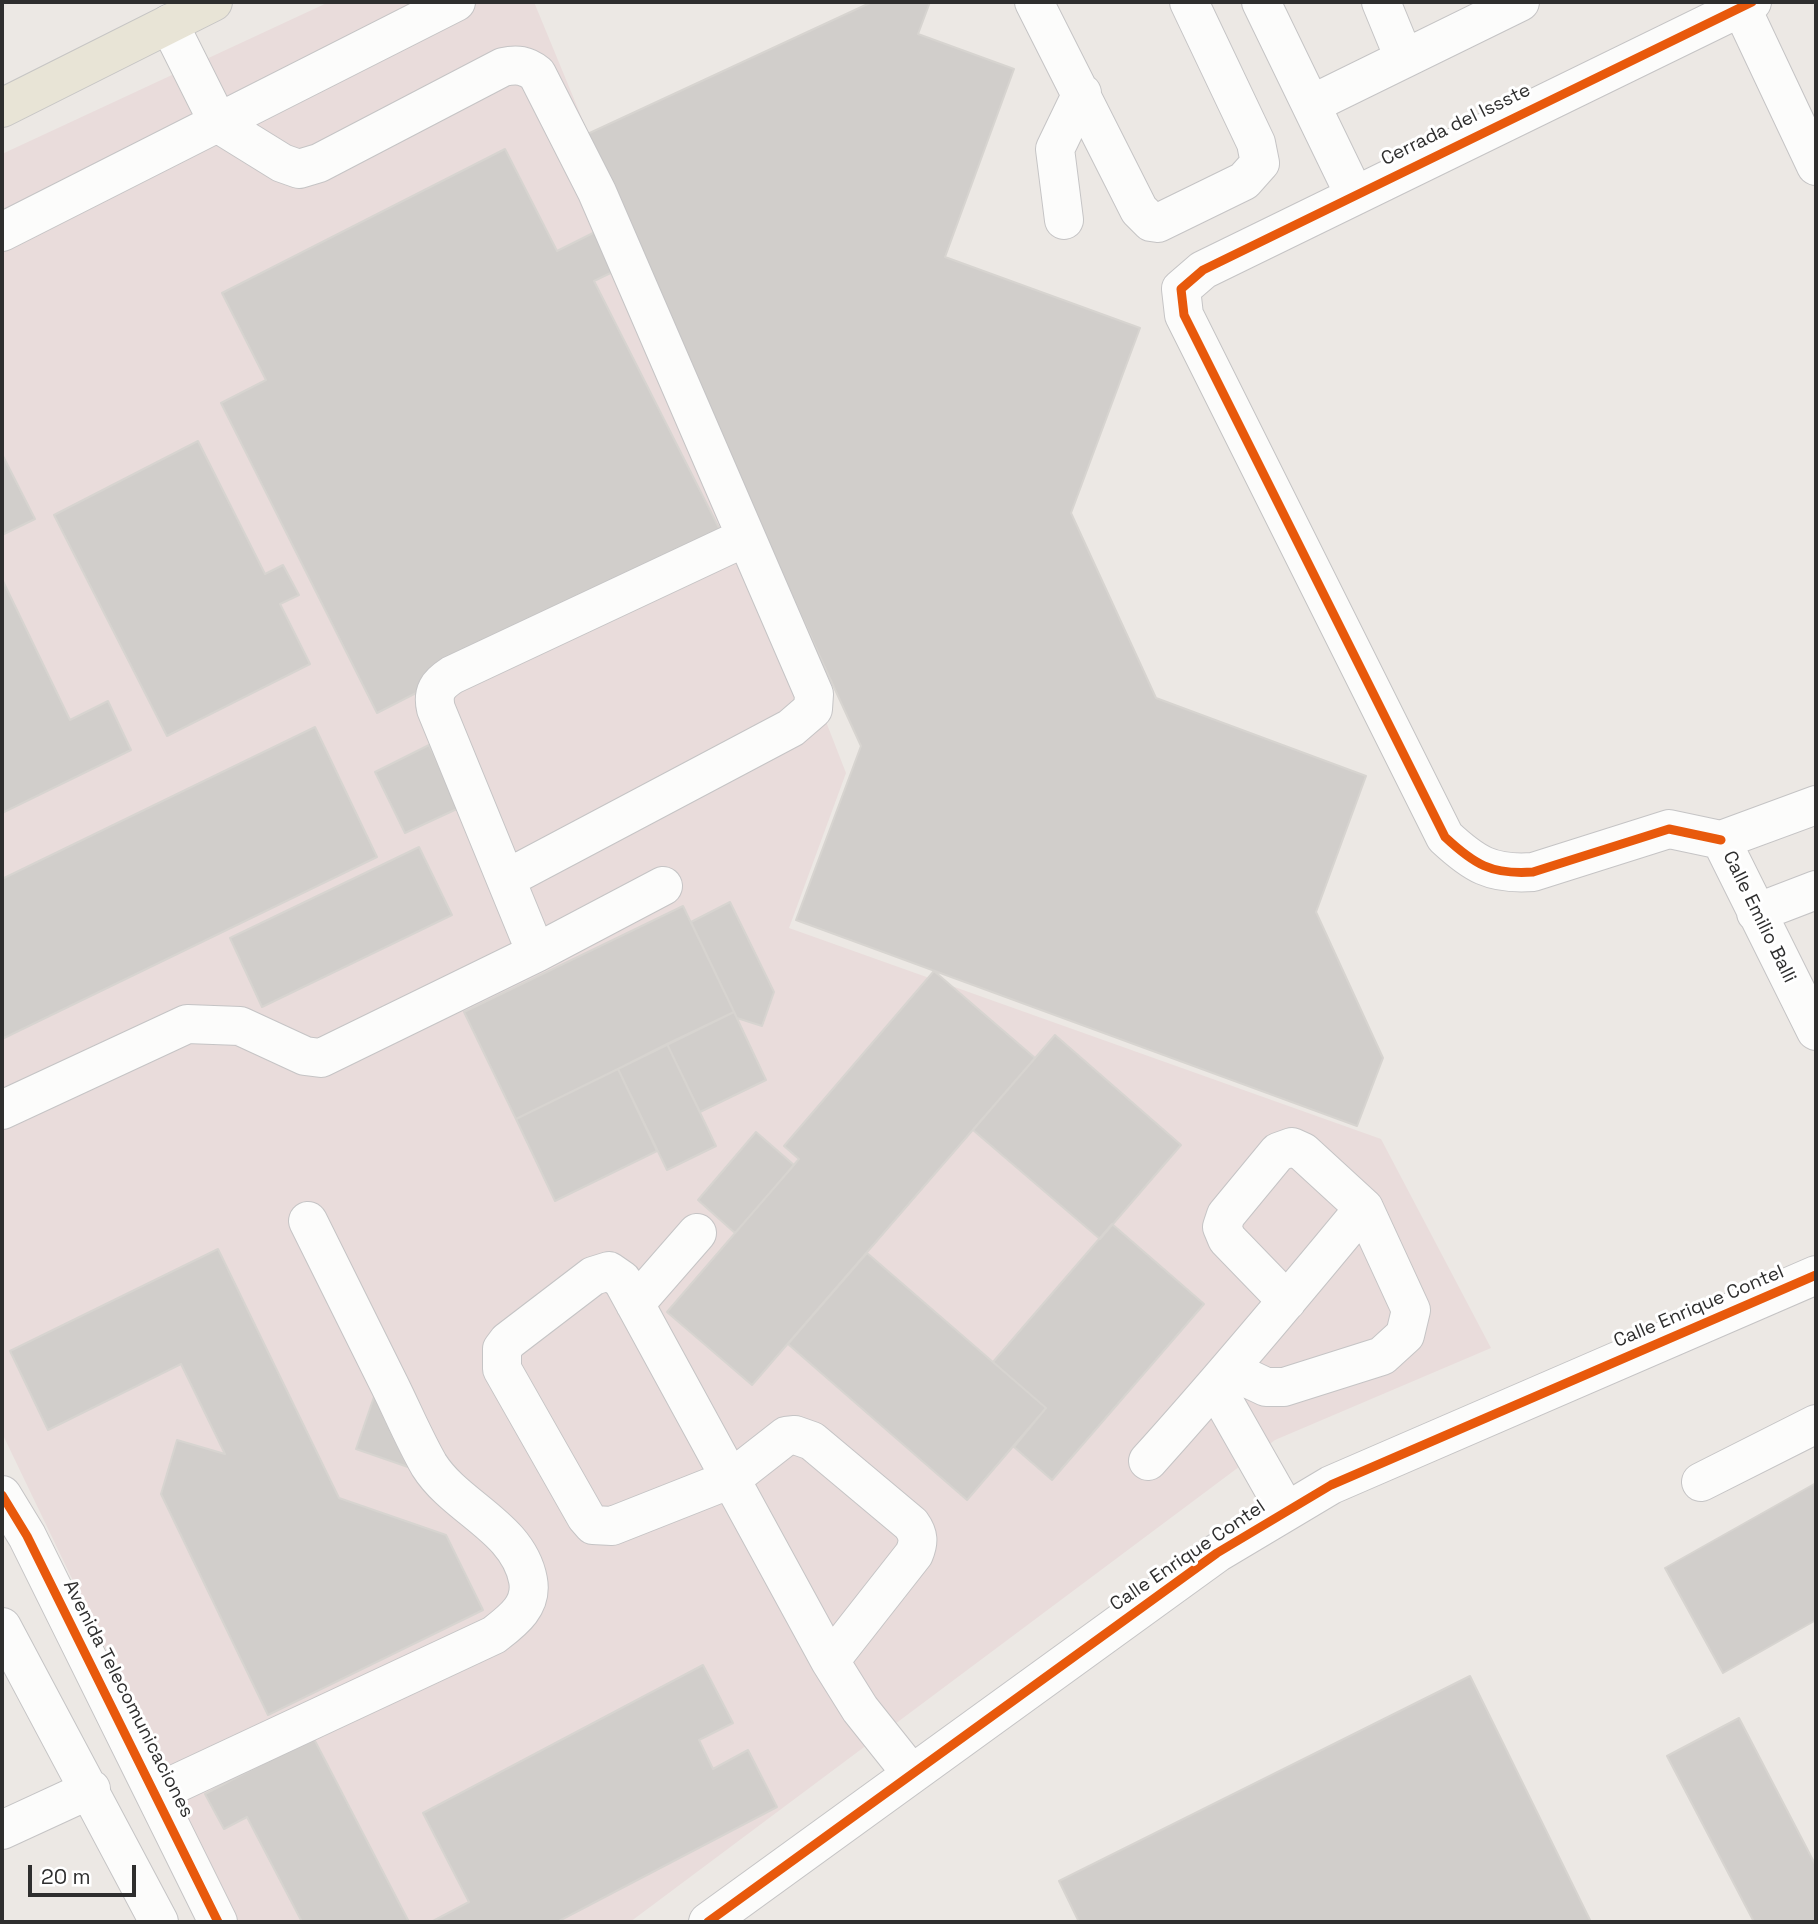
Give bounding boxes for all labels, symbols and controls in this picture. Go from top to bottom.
street label: Cerrada del Issste [1378,79,1534,171]
street label: Calle Emilio Balli [1717,847,1801,987]
street label: Calle Enrique Contel [1611,1261,1787,1353]
street label: Calle Enrique Contel [1106,1496,1270,1616]
street label: Avenida Telecomunicaciones [58,1576,198,1822]
scale bar [32,1850,140,1894]
text: 20 m [41,1863,91,1890]

